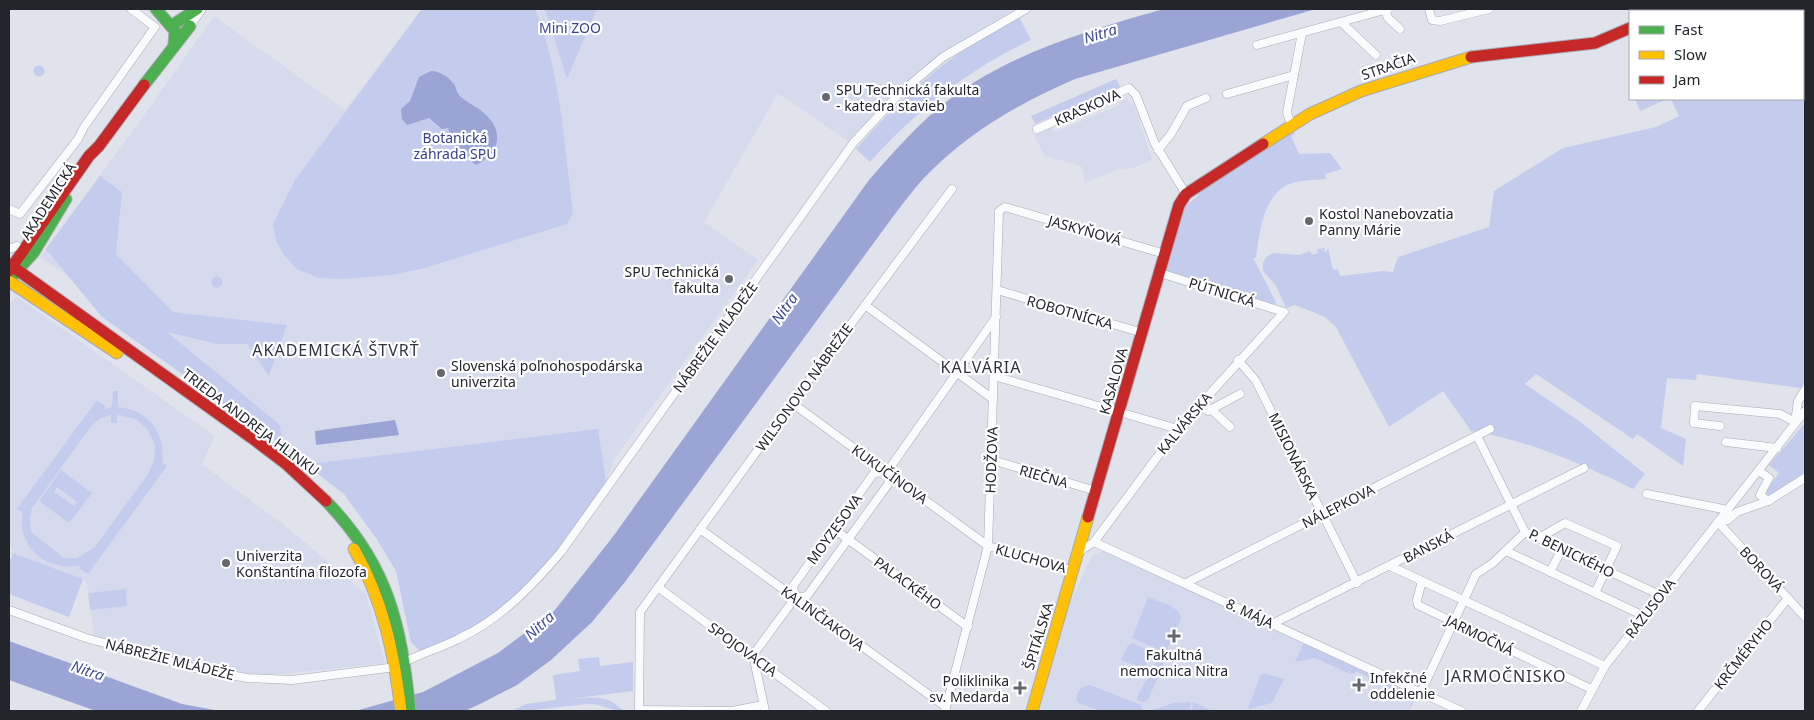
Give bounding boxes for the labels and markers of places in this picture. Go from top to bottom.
place label: SPU Technická fakulta - katedra stavieb [836,80,979,115]
marker: SPU Technická fakulta - katedra stavieb [820,91,832,103]
place label: Kostol Nanebovzatia Panny Márie [1319,204,1454,239]
marker: Kostol Nanebovzatia Panny Márie [1303,215,1315,227]
place label: SPU Technická fakulta [625,262,719,297]
marker: SPU Technická fakulta [723,273,735,285]
place label: Slovenská poľnohospodárska univerzita [451,356,643,391]
marker: Slovenská poľnohospodárska univerzita [435,367,447,379]
place label: Univerzita Konštantína filozofa [236,546,367,581]
marker: Univerzita Konštantína filozofa [220,557,232,569]
marker: Fakultná nemocnica Nitra [1167,629,1181,643]
place label: Fakultná nemocnica Nitra [1120,645,1228,680]
place label: Infekčné oddelenie [1370,668,1435,703]
place label: Poliklinika sv. Medarda [929,671,1009,706]
marker: Infekčné oddelenie [1352,678,1366,692]
marker: Poliklinika sv. Medarda [1013,681,1027,695]

